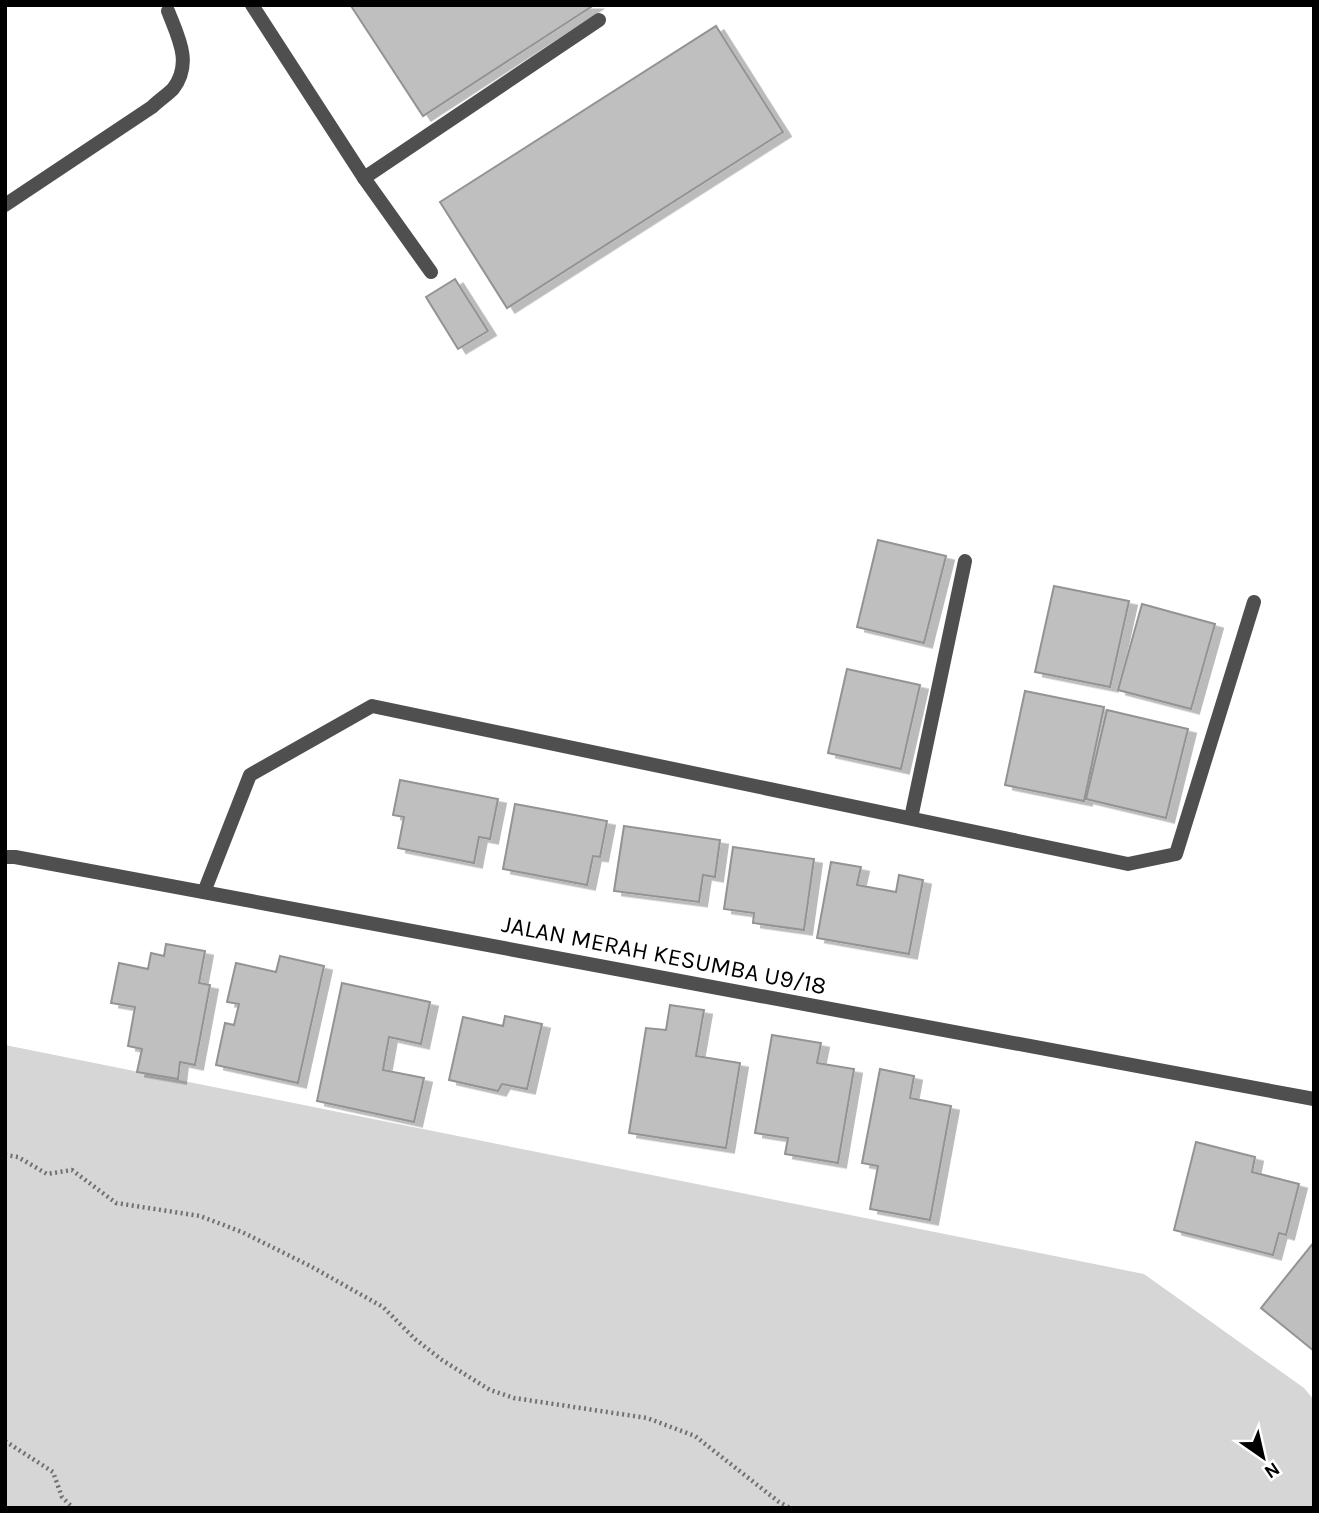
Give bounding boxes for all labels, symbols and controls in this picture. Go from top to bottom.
street label: JALAN MERAH KESUMBA U9/18 [499,910,829,1000]
north arrow [1228,1422,1298,1492]
text: N [1260,1457,1284,1483]

